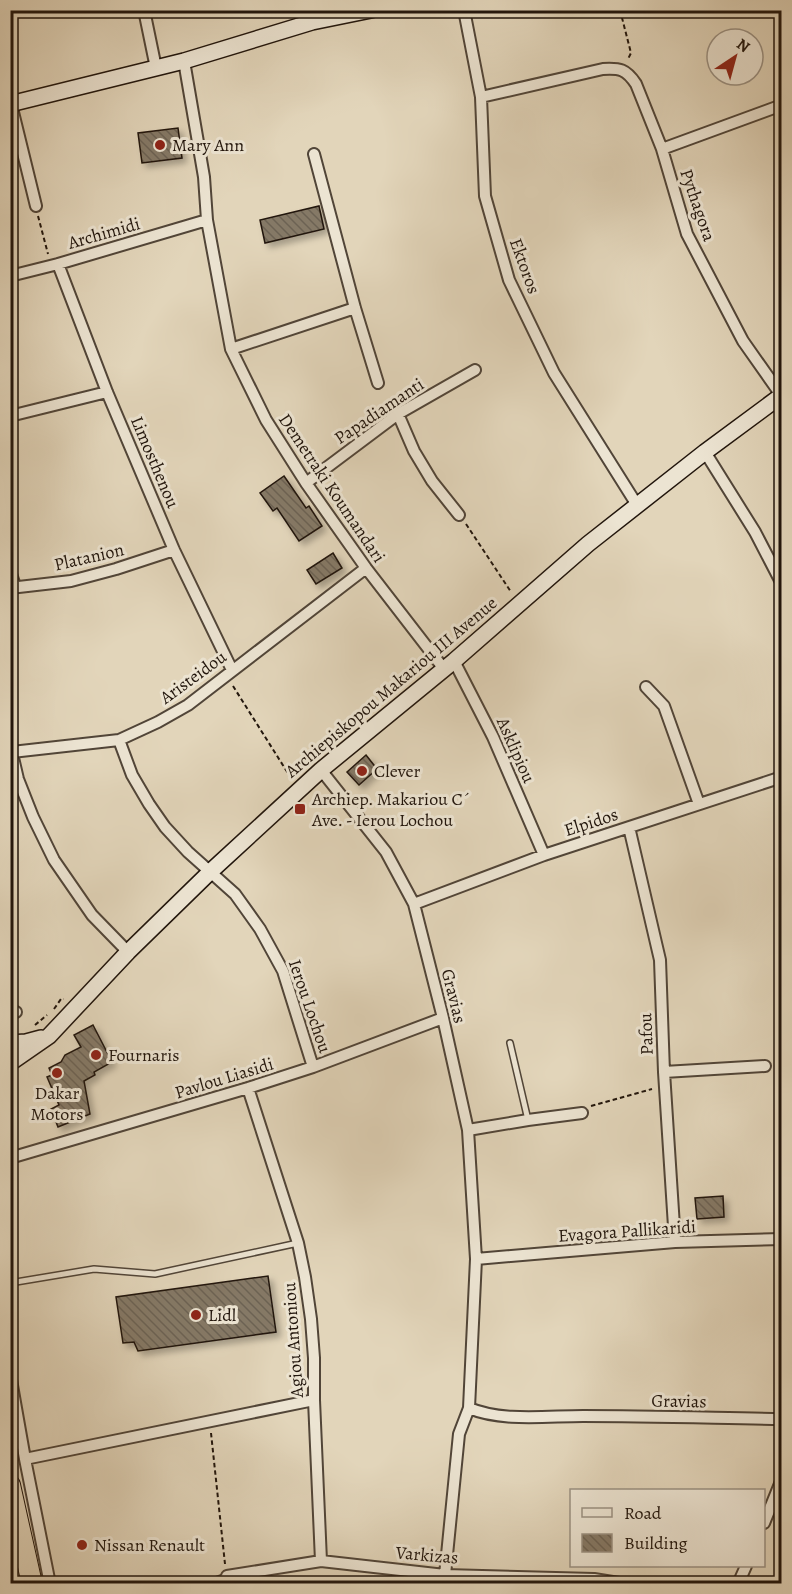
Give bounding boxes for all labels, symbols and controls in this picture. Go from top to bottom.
north arrow [705,27,765,87]
text: N [732,33,755,58]
place label: Mary Ann [172,133,244,157]
marker: Mary Ann [153,138,167,152]
street label: Pythagora [674,166,722,245]
street label: Archimidi [64,211,143,255]
street label: Ektoros [504,235,546,297]
street label: Papadiamanti [330,372,428,450]
street label: Demetraki Koumandari [273,409,391,567]
street label: Limosthenou [125,412,185,512]
street label: Platanion [52,537,126,577]
street label: Archiepiskopou Makariou III Avenue [279,591,502,784]
street label: Aristeidou [154,645,231,710]
street label: Asklipiou [491,712,541,787]
place label: Clever [374,759,421,783]
marker: Clever [355,764,369,778]
place label: Archiep. Makariou C´ Ave. - Ierou Lochou [311,787,470,832]
marker: Archiep. Makariou C´ Ave. - Ierou Lochou [293,802,307,816]
street label: Elpidos [561,802,621,842]
street label: Ierou Lochou [283,956,337,1056]
street label: Gravias [436,966,472,1026]
street label: Pafou [633,1012,659,1056]
place label: Fournaris [108,1043,179,1067]
marker: Fournaris [89,1048,103,1062]
street label: Pavlou Liasidi [172,1052,276,1104]
marker: Dakar Motors [50,1066,64,1080]
place label: Dakar Motors [31,1081,83,1126]
street label: Evagora Pallikaridi [557,1214,697,1248]
street label: Agiou Antoniou [277,1281,309,1399]
place label: Lidl [208,1303,237,1327]
marker: Lidl [189,1308,203,1322]
street label: Gravias [651,1389,707,1413]
legend [570,1489,765,1567]
text: Road [624,1501,662,1525]
text: Building [624,1531,688,1555]
place label: Nissan Renault [94,1533,205,1557]
marker: Nissan Renault [75,1538,89,1552]
street label: Varkizas [394,1540,459,1570]

